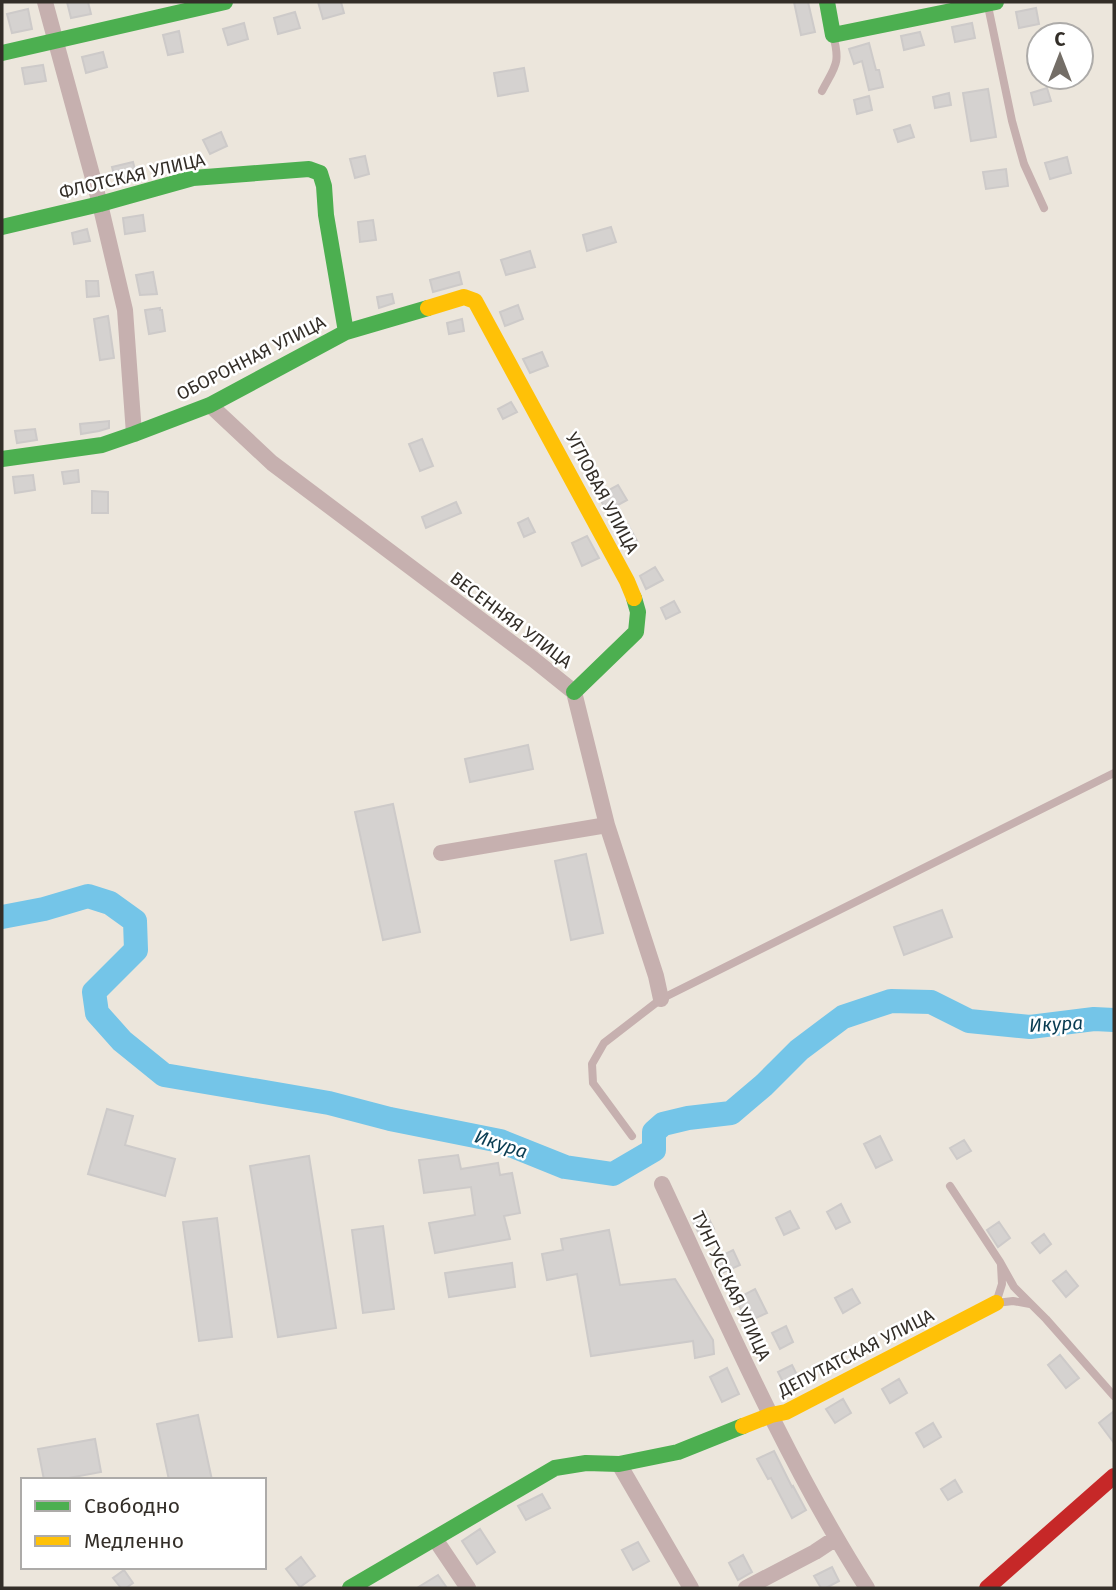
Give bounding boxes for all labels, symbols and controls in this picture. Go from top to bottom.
north arrow [1025,21,1095,91]
text: С [1055,28,1066,51]
street label: ФЛОТСКАЯ УЛИЦА [57,148,208,203]
street label: ОБОРОННАЯ УЛИЦА [173,311,330,405]
street label: УГЛОВАЯ УЛИЦА [561,428,644,558]
street label: ВЕСЕННЯЯ УЛИЦА [446,567,577,673]
water label: Икура [1028,1011,1084,1037]
water label: Икура [472,1125,530,1163]
street label: ТУНГУССКАЯ УЛИЦА [687,1208,776,1365]
street label: ДЕПУТАТСКАЯ УЛИЦА [774,1304,938,1402]
legend [21,1478,266,1569]
text: Свободно [84,1493,180,1519]
text: Медленно [84,1528,184,1554]

